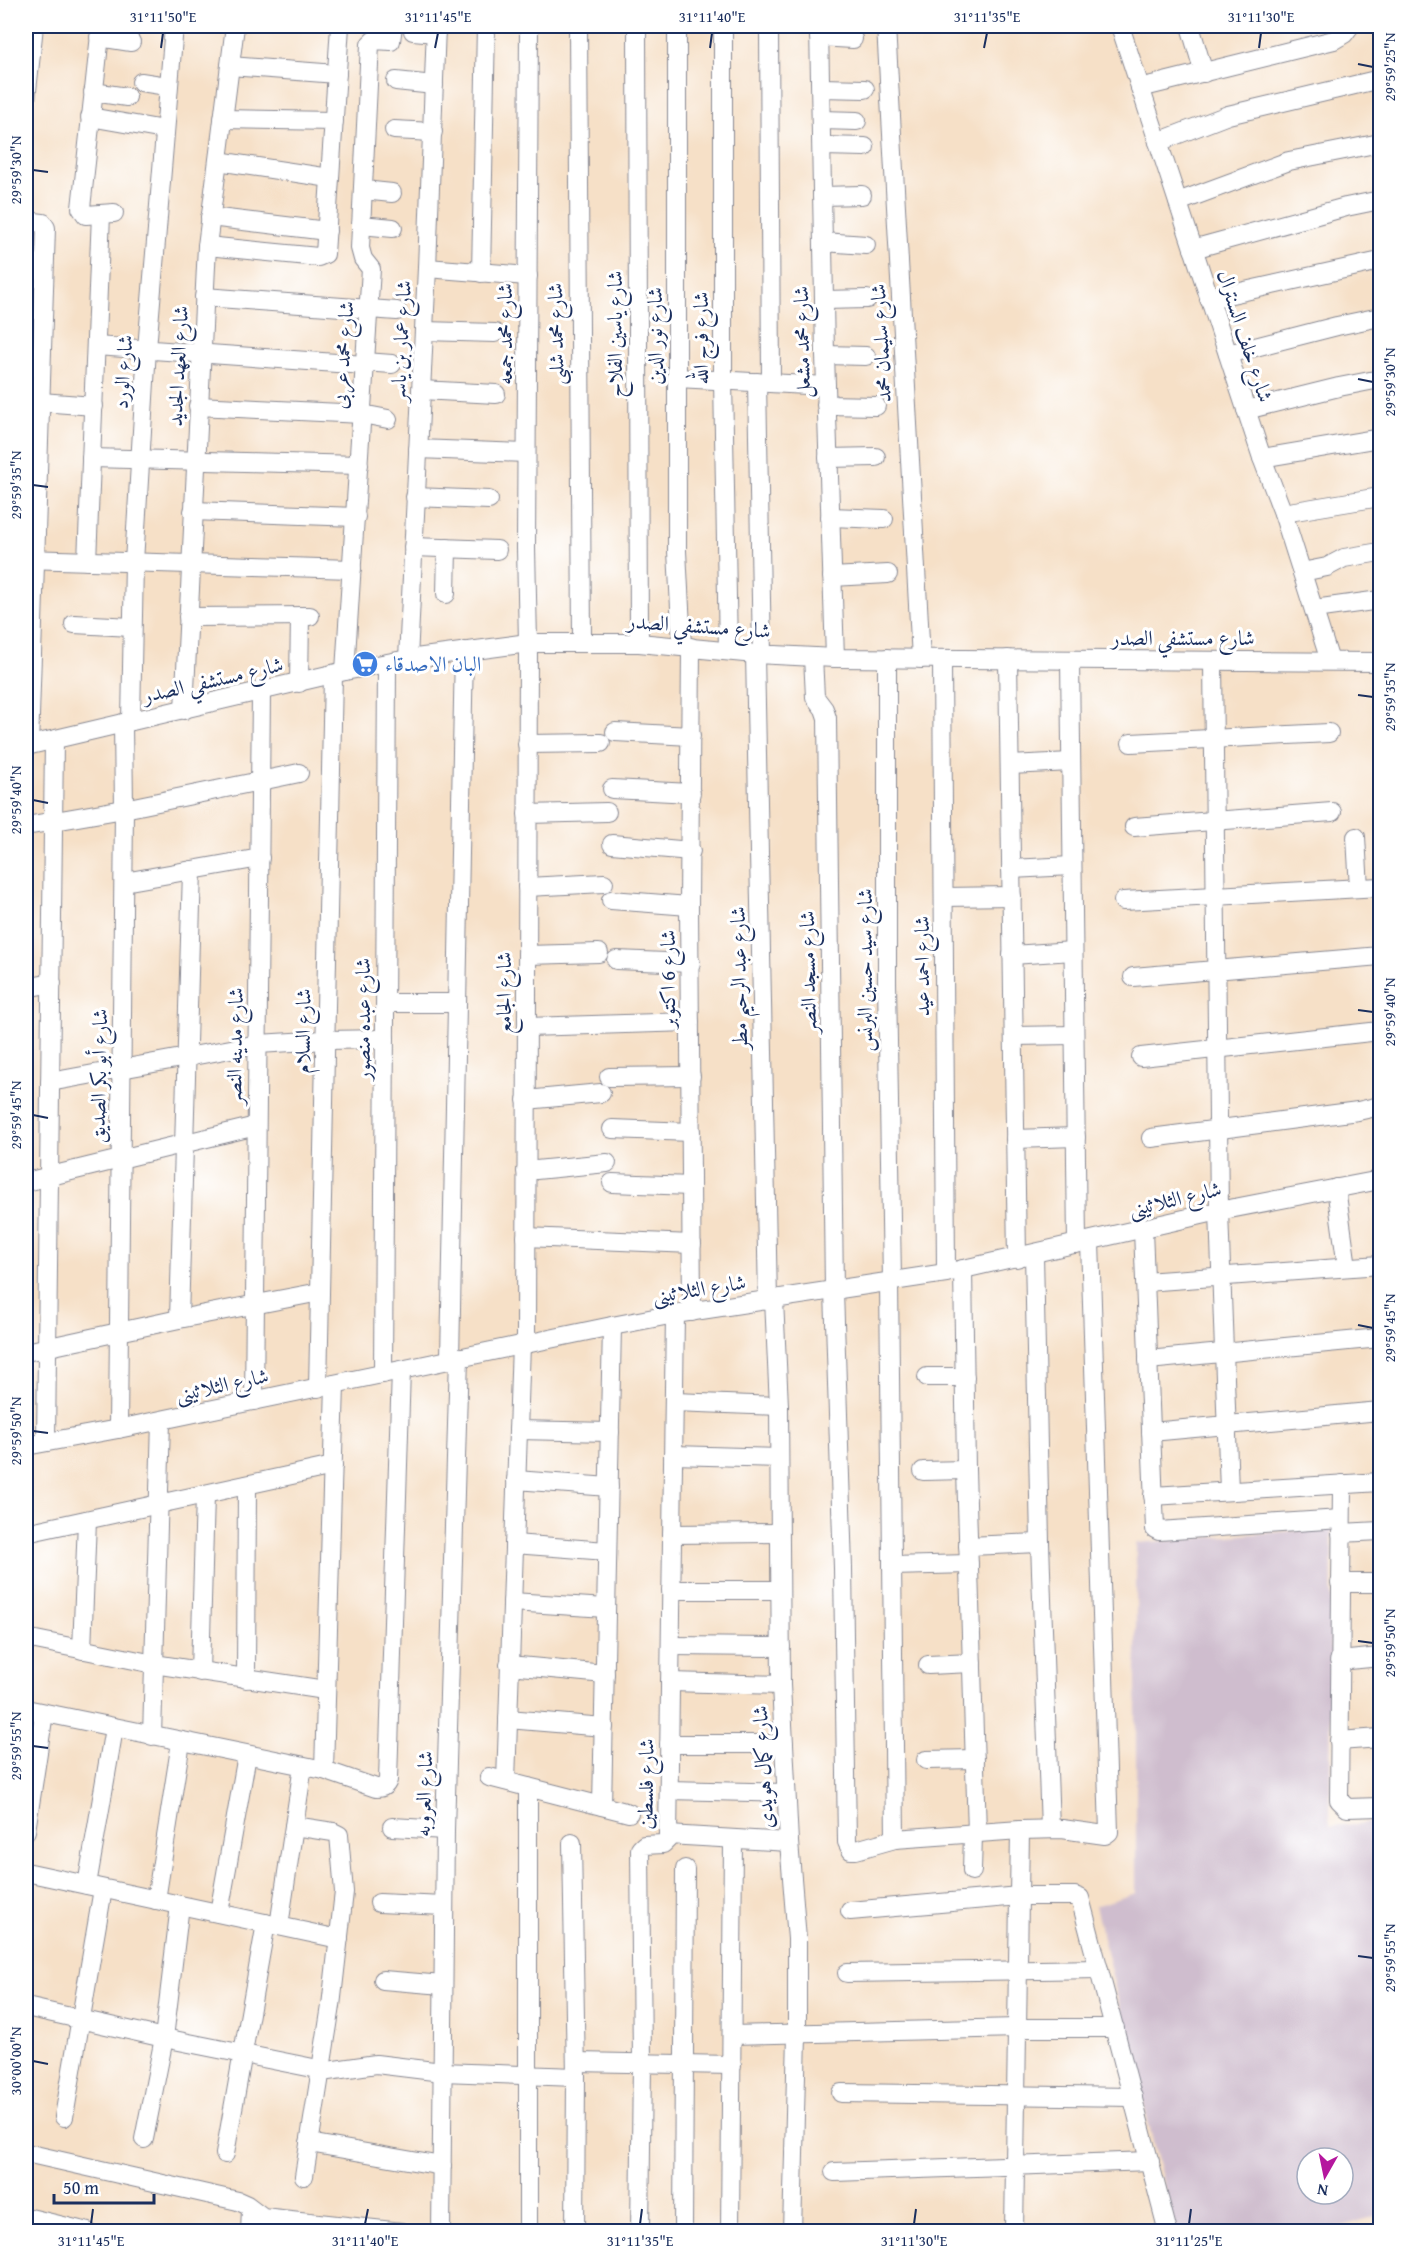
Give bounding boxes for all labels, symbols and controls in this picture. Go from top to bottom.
text: 31°11'50"E [130,6,197,27]
text: 31°11'45"E [405,6,472,27]
text: 31°11'40"E [679,6,746,27]
text: 31°11'35"E [954,6,1021,27]
text: 31°11'30"E [1228,6,1295,27]
text: 29°59'25"N [1379,32,1400,101]
text: 29°59'30"N [5,135,26,204]
street label: شارع خلف السنترال [1207,266,1281,407]
street label: شارع ياسين الفلاح [599,271,634,397]
street label: شارع عمار بن ياسر [382,279,422,405]
street label: شارع محمد جمعه [489,283,523,385]
street label: شارع محمد شلبى [539,283,575,385]
street label: شارع سليمان محمد [862,283,902,403]
street label: شارع محمد مشعل [785,286,821,398]
street label: شارع نور الدين [639,287,673,385]
street label: شارع فرج الله [684,291,720,385]
street label: شارع محمد عربى [323,300,365,410]
street label: شارع العهد الجديد [159,305,199,427]
street label: شارع الورد [104,334,144,410]
text: 29°59'30"N [1379,347,1400,416]
text: 29°59'35"N [5,450,26,519]
street label: شارع مستشفي الصدر [624,605,772,651]
street label: شارع مستشفي الصدر [1109,622,1255,658]
street label: شارع مستشفي الصدر [138,648,287,716]
place label: البان الاصدقاء [385,648,481,679]
supermarket icon: البان الاصدقاء [350,649,380,679]
text: 29°59'35"N [1379,662,1400,731]
text: 29°59'40"N [5,765,26,834]
street label: شارع سيد حسين البرنس [849,888,883,1052]
street label: شارع عبد الرحيم مطر [722,906,761,1052]
street label: شارع مسجد النصر [791,910,827,1036]
street label: شارع احمد عيد [906,916,940,1016]
street label: شارع 6 اكتوبر [652,930,686,1030]
street label: شارع الجامع [488,952,523,1034]
street label: شارع عبده منصور [347,958,381,1082]
text: 29°59'40"N [1379,977,1400,1046]
street label: شارع مدينه النصر [218,987,254,1107]
street label: شارع السلام [286,988,322,1074]
street label: شارع أبو بكر الصديق [82,1009,118,1143]
text: 29°59'45"N [5,1080,26,1149]
street label: شارع الثلاثينى [1125,1173,1225,1227]
street label: شارع الثلاثينى [650,1266,748,1314]
text: 29°59'45"N [1379,1293,1400,1362]
street label: شارع الثلاثينى [172,1360,272,1412]
text: 29°59'50"N [5,1396,26,1465]
text: 29°59'50"N [1379,1608,1400,1677]
street label: شارع كمال هويدى [744,1705,784,1829]
text: 29°59'55"N [5,1711,26,1780]
street label: شارع فلسطين [629,1738,665,1830]
street label: شارع العروبه [407,1750,443,1838]
text: 29°59'55"N [1379,1923,1400,1992]
text: 30°00'00"N [5,2026,26,2095]
north arrow [1295,2146,1355,2206]
scale bar [54,2167,154,2205]
text: 50 m [63,2174,99,2201]
text: N [1315,2178,1330,2204]
text: 31°11'45"E [58,2230,125,2251]
text: 31°11'40"E [332,2230,399,2251]
text: 31°11'35"E [607,2230,674,2251]
text: 31°11'30"E [881,2230,948,2251]
text: 31°11'25"E [1156,2230,1223,2251]

